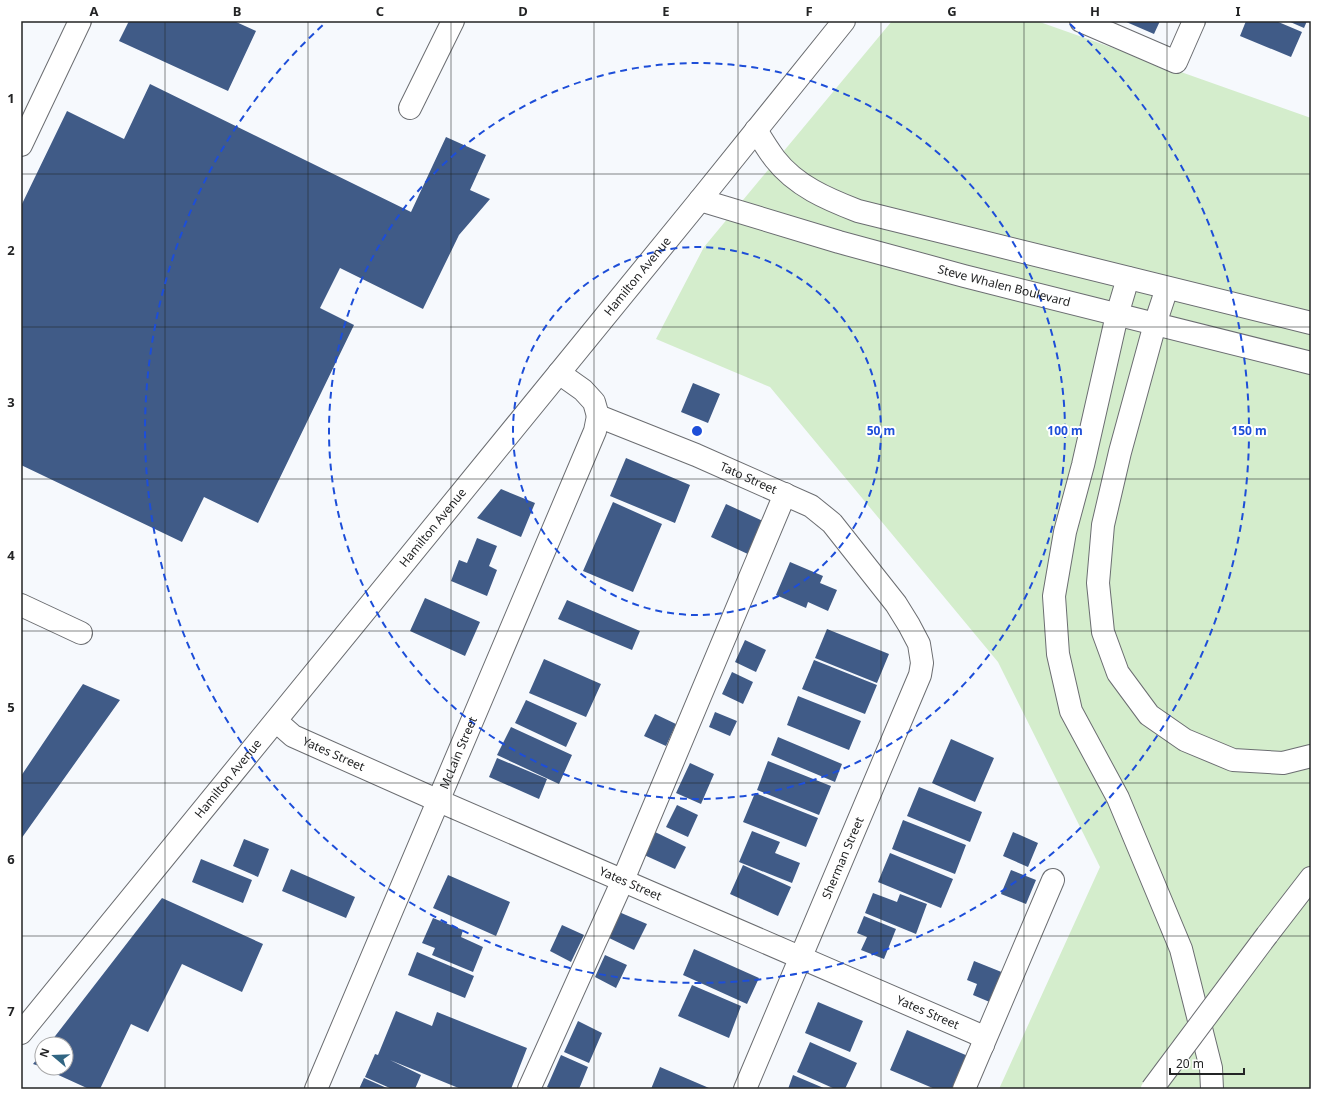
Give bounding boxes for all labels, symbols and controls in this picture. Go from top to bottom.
text: A [90,2,99,20]
text: B [233,2,241,20]
text: C [376,2,384,20]
text: D [518,2,528,20]
text: E [662,2,670,20]
text: F [805,2,813,20]
text: G [947,2,957,20]
text: H [1090,2,1100,20]
text: I [1235,2,1241,20]
text: 1 [7,89,15,107]
street label: Hamilton Avenue [600,233,675,319]
text: 2 [7,241,15,259]
street label: Steve Whalen Boulevard [936,260,1072,310]
text: 3 [7,393,15,411]
text: 50 m [867,422,895,439]
text: 100 m [1047,422,1083,439]
text: 150 m [1231,422,1267,439]
centre of rings [690,424,704,438]
street label: Tato Street [717,458,780,498]
street label: Hamilton Avenue [395,484,470,570]
text: 4 [7,546,15,564]
text: 5 [7,698,15,716]
street label: McLain Street [435,713,481,791]
street label: Yates Street [300,732,368,775]
street label: Hamilton Avenue [190,735,265,822]
street label: Sherman Street [818,814,868,902]
text: 6 [7,850,15,868]
street label: Yates Street [597,862,665,905]
street label: Yates Street [894,991,962,1033]
text: 7 [7,1002,15,1020]
north arrow [34,1036,74,1076]
text: N [36,1046,53,1059]
scale bar [1170,1050,1244,1076]
text: 20 m [1176,1055,1204,1072]

